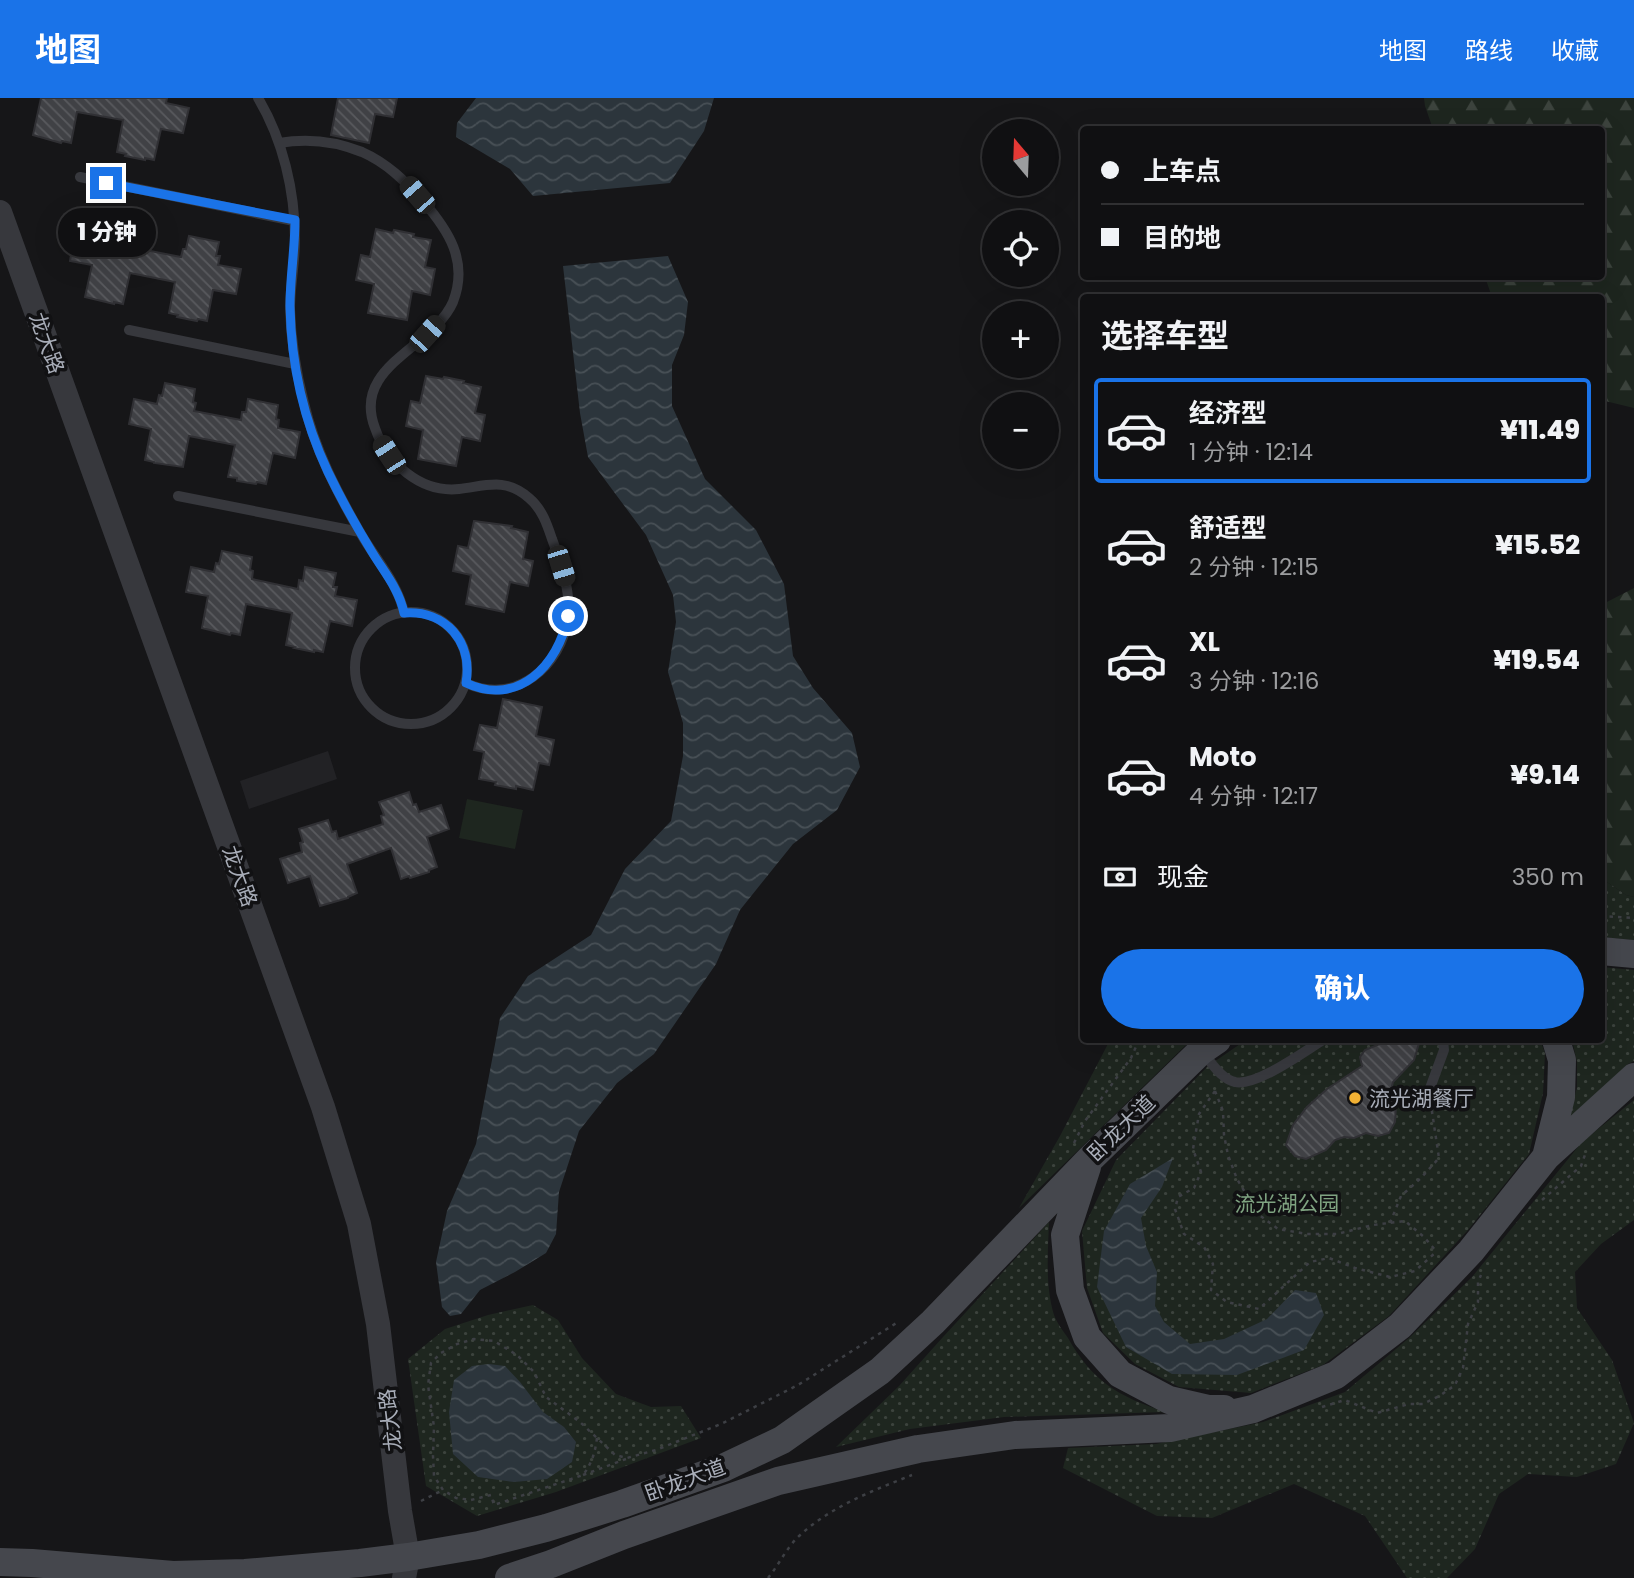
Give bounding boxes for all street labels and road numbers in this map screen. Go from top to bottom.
street label: 龙大路 [23,308,71,378]
street label: 龙大路 [216,841,264,911]
street label: 卧龙大道 [1081,1088,1161,1168]
street label: 龙大路 [372,1387,408,1453]
street label: 卧龙大道 [641,1452,729,1508]

